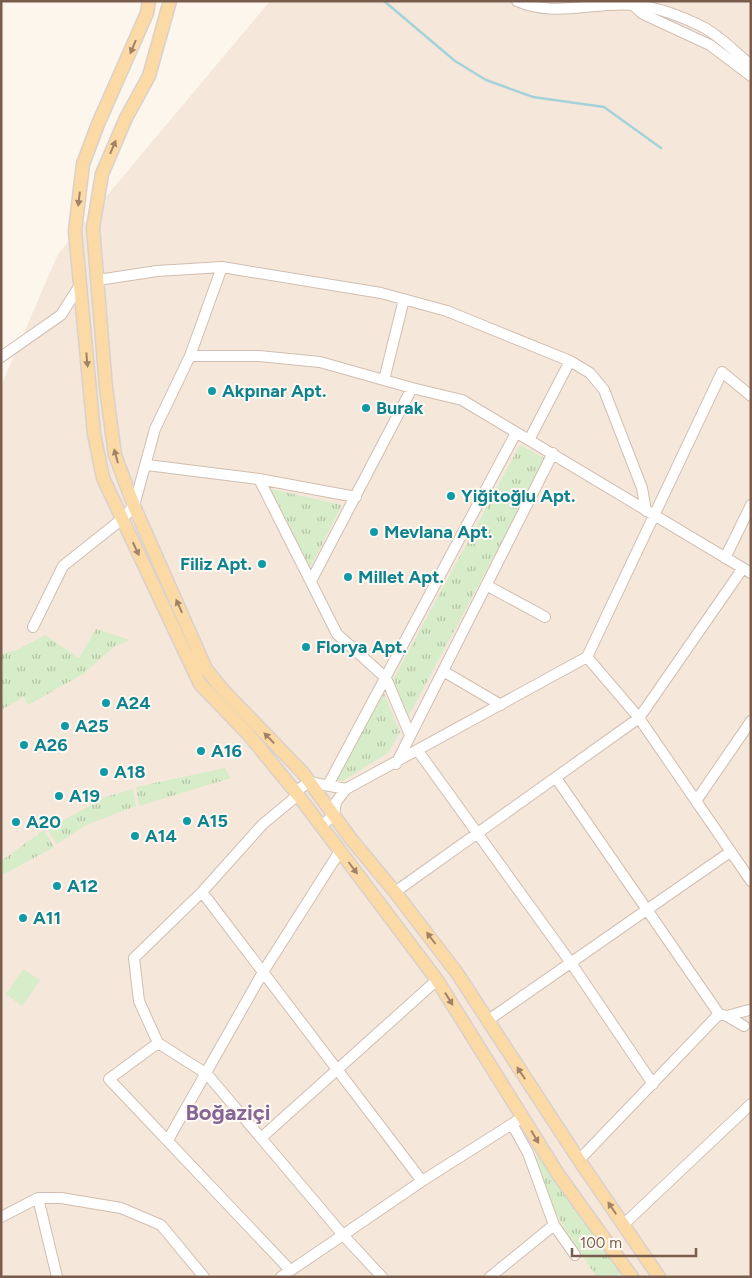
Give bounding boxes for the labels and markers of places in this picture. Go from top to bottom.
place label: Akpınar Apt. [222,380,326,402]
marker: Akpınar Apt. [206,385,218,397]
place label: Burak [376,397,424,419]
marker: Burak [360,402,372,414]
place label: Yiğitoğlu Apt. [461,485,576,507]
marker: Yiğitoğlu Apt. [445,490,457,502]
place label: Mevlana Apt. [384,521,493,543]
marker: Mevlana Apt. [368,526,380,538]
place label: Filiz Apt. [180,553,252,575]
marker: Filiz Apt. [256,558,268,570]
place label: Millet Apt. [358,566,444,588]
marker: Millet Apt. [342,571,354,583]
place label: Florya Apt. [316,636,407,658]
marker: Florya Apt. [300,641,312,653]
place label: A24 [116,692,151,714]
marker: A24 [100,697,112,709]
place label: A25 [75,715,109,737]
marker: A25 [59,720,71,732]
place label: A26 [34,734,68,756]
marker: A26 [18,739,30,751]
place label: A16 [211,740,242,762]
marker: A16 [195,745,207,757]
place label: A18 [114,761,145,783]
marker: A18 [98,766,110,778]
place label: A19 [69,785,100,807]
marker: A19 [53,790,65,802]
place label: A15 [197,810,228,832]
place label: A20 [26,811,61,833]
marker: A15 [181,815,193,827]
marker: A20 [10,816,22,828]
place label: A14 [145,825,177,847]
marker: A14 [129,830,141,842]
place label: A12 [67,875,98,897]
marker: A12 [51,880,63,892]
place label: A11 [33,907,61,929]
marker: A11 [17,912,29,924]

